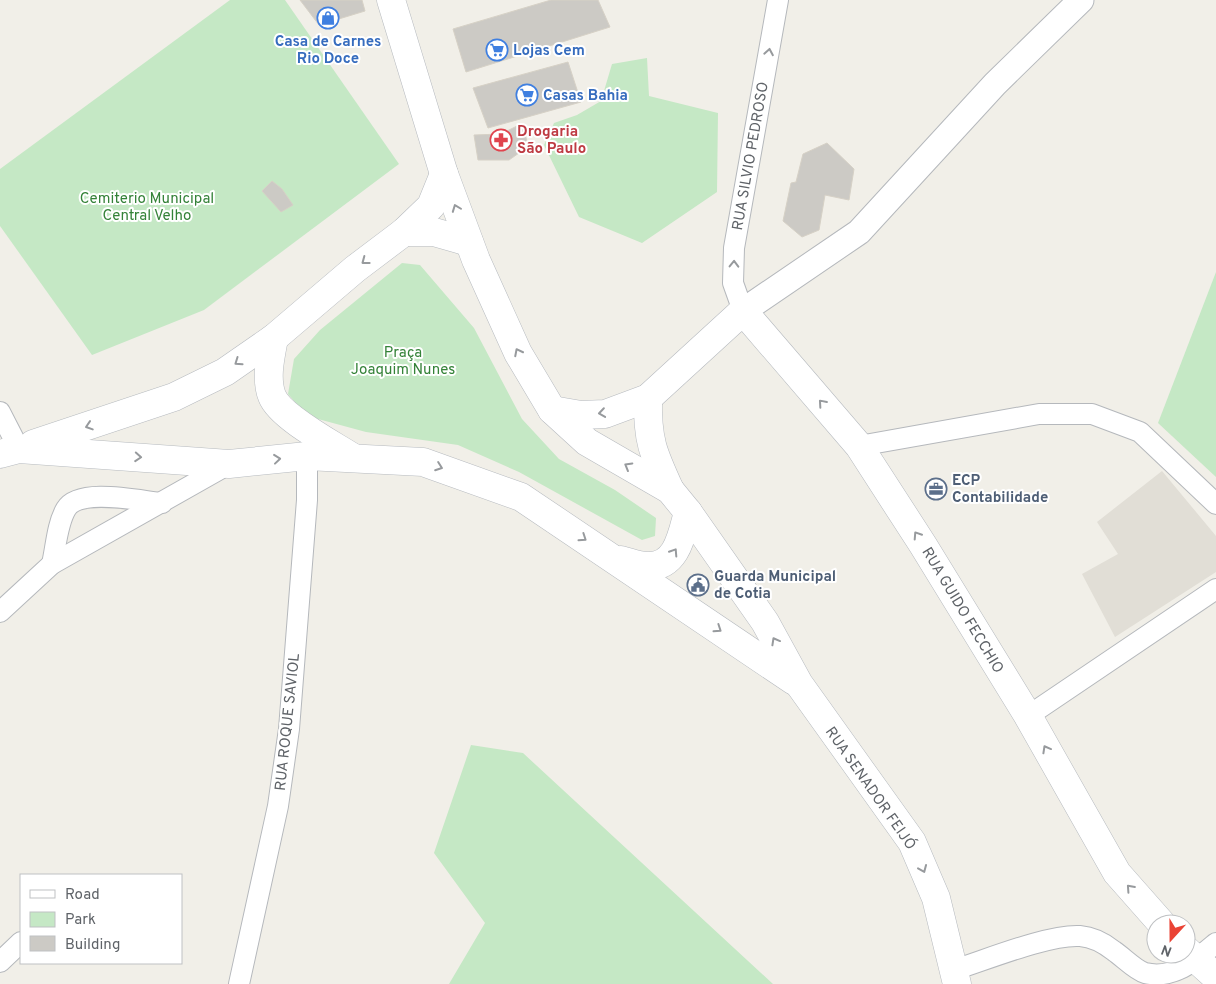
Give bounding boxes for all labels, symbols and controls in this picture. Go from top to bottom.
shop icon: Casa de Carnes Rio Doce [316,6,340,30]
place label: Casa de Carnes Rio Doce [275,33,381,69]
supermarket icon: Lojas Cem [485,38,509,62]
place label: Lojas Cem [513,42,585,61]
one-way arrow [763,48,773,57]
street label: RUA SILVIO PEDROSO [729,80,774,232]
supermarket icon: Casas Bahia [515,83,539,107]
place label: Casas Bahia [543,87,628,106]
place label: Drogaria São Paulo [517,123,586,159]
pharmacy icon: Drogaria São Paulo [489,128,513,152]
park label: Cemiterio Municipal Central Velho [80,190,214,226]
one-way arrow [452,204,463,213]
one-way arrow [362,256,371,264]
one-way arrow [728,260,739,268]
park label: Praça Joaquim Nunes [351,344,455,380]
one-way arrow [514,348,524,357]
one-way arrow [234,356,244,365]
one-way arrow [820,400,828,409]
one-way arrow [597,407,605,418]
one-way arrow [86,420,94,430]
one-way arrow [134,452,142,463]
one-way arrow [274,454,282,465]
one-way arrow [434,461,442,471]
one-way arrow [625,462,634,472]
place label: ECP Contabilidade [952,472,1048,508]
office icon: ECP Contabilidade [924,477,948,501]
one-way arrow [914,531,923,541]
one-way arrow [578,532,587,542]
street label: RUA GUIDO FECCHIO [917,544,1007,677]
one-way arrow [668,548,677,557]
place label: Guarda Municipal de Cotia [714,568,836,604]
public building icon: Guarda Municipal de Cotia [686,573,710,597]
one-way arrow [712,623,722,632]
one-way arrow [771,638,781,647]
street label: RUA ROQUE SAVIOL [272,653,305,792]
street label: RUA SENADOR FEIJÓ [820,722,921,854]
one-way arrow [1043,745,1053,754]
one-way arrow [917,864,928,873]
legend [20,874,182,964]
one-way arrow [1126,884,1135,893]
text: Road [65,886,100,905]
text: Park [65,911,96,930]
north arrow [1146,914,1196,964]
text: Building [65,936,120,955]
text: N [1159,940,1175,959]

